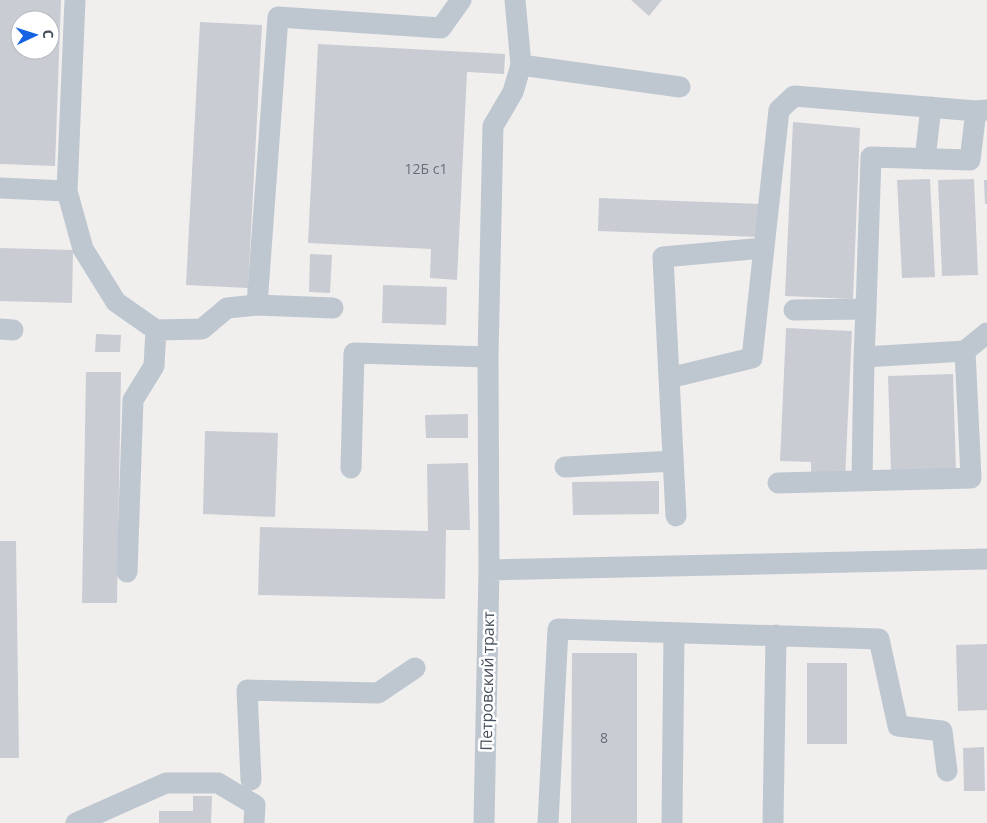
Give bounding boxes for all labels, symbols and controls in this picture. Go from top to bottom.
north arrow [10,10,60,60]
text: С [39,29,58,39]
house number: 12Б с1 [405,159,447,178]
street label: Петровский тракт [475,611,499,751]
house number: 8 [600,728,608,747]

